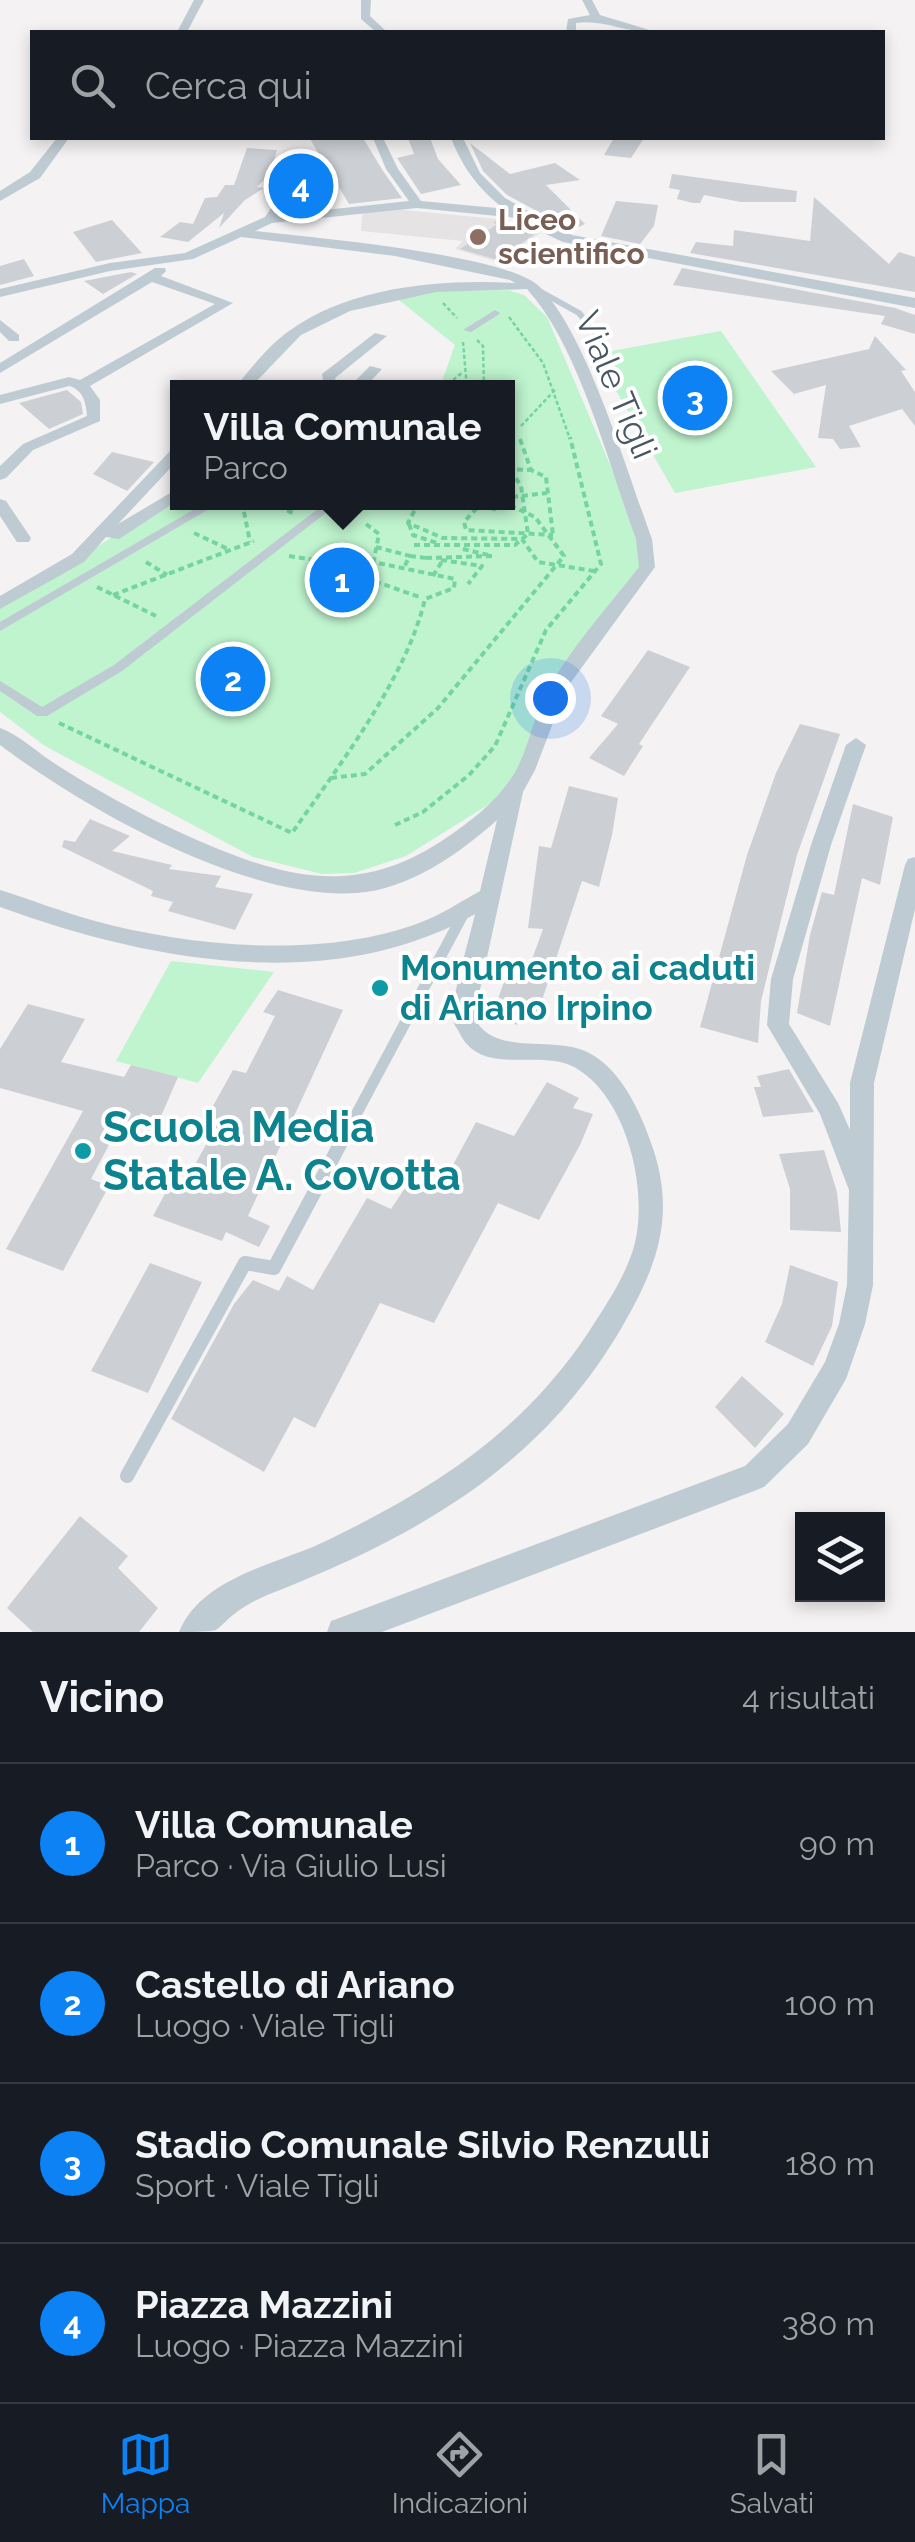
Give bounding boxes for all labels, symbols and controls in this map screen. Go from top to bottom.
search box [30,30,885,140]
icon: search [65,58,120,113]
text: Cerca qui [145,63,312,108]
pin: 4 [268,148,334,224]
place label: Liceo scientifico [498,202,645,271]
marker: Liceo scientifico [467,226,489,248]
street label: Viale Tigli [567,305,666,465]
pin: 3 [662,360,728,436]
popup [170,380,515,510]
text: Villa Comunale [204,404,481,449]
text: Parco [204,449,288,486]
pin: 1 [310,542,374,618]
pin: 2 [200,642,266,716]
your location [525,673,576,724]
place label: Monumento ai caduti di Ariano Irpino [400,947,755,1028]
marker: Monumento ai caduti di Ariano Irpino [369,977,391,999]
place label: Scuola Media Statale A. Covotta [103,1103,461,1200]
marker: Scuola Media Statale A. Covotta [72,1140,94,1162]
map controls [795,1512,885,1602]
button: layers [795,1512,885,1602]
text: Vicino [40,1673,164,1722]
text: 4 risultati [742,1679,875,1716]
text: Villa Comunale [135,1802,413,1847]
text: 1 [65,1825,80,1862]
text: 90 m [799,1825,875,1862]
text: Parco · Via Giulio Lusi [135,1847,447,1884]
text: Castello di Ariano [135,1962,455,2007]
text: 2 [63,1985,82,2022]
text: 100 m [785,1985,875,2022]
text: Luogo · Viale Tigli [135,2007,395,2044]
text: Stadio Comunale Silvio Renzulli [135,2122,710,2167]
text: 3 [64,2145,81,2182]
text: 180 m [785,2145,875,2182]
text: Sport · Viale Tigli [135,2167,379,2204]
text: Piazza Mazzini [135,2282,393,2327]
text: 4 [63,2305,82,2342]
text: 380 m [782,2305,875,2342]
text: Luogo · Piazza Mazzini [135,2327,464,2364]
tab: Mappa [101,2427,190,2520]
tab: Indicazioni [392,2427,528,2520]
tab: Salvati [730,2427,814,2520]

